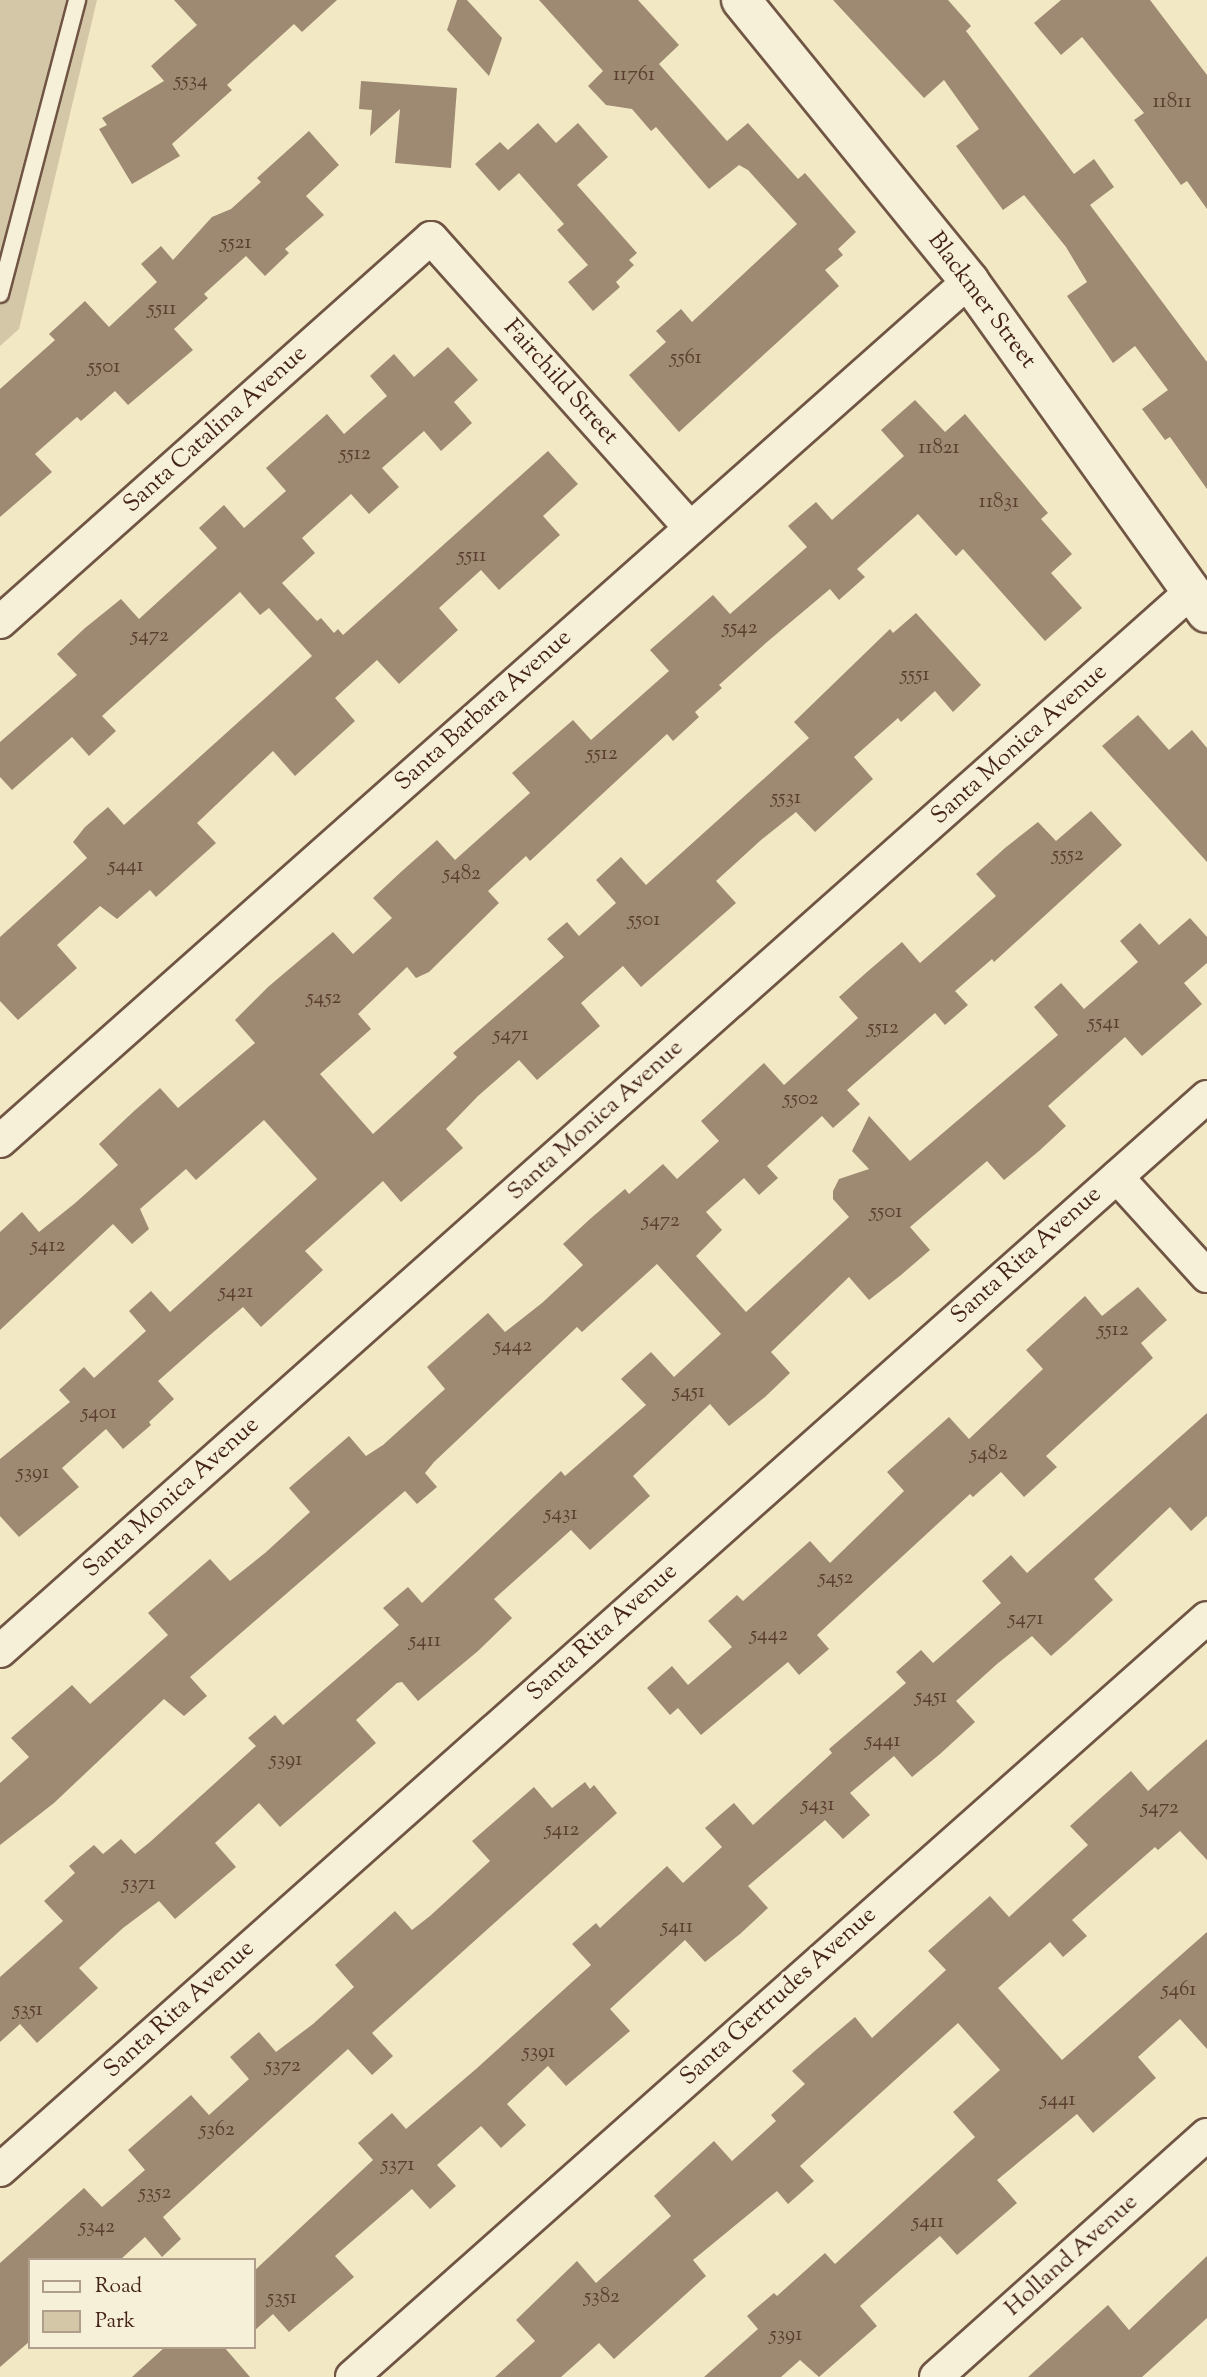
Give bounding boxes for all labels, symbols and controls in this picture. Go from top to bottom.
house number: 11761 [613,62,655,88]
house number: 5534 [174,68,208,94]
house number: 11811 [1152,89,1192,115]
street label: Blackmer Street [920,227,1042,375]
house number: 5521 [220,230,252,256]
house number: 5511 [148,296,176,322]
street label: Fairchild Street [496,314,624,452]
street label: Santa Catalina Avenue [118,340,314,520]
house number: 5561 [670,345,702,371]
house number: 5501 [88,354,120,380]
house number: 11821 [918,435,960,461]
house number: 5512 [339,441,371,467]
house number: 11831 [979,489,1019,515]
house number: 5511 [458,543,486,569]
house number: 5542 [723,615,757,641]
house number: 5472 [131,623,169,649]
street label: Santa Barbara Avenue [390,624,578,798]
street label: Santa Monica Avenue [926,658,1114,832]
house number: 5551 [900,662,930,688]
house number: 5512 [586,741,618,767]
house number: 5531 [771,785,801,811]
house number: 5552 [1052,842,1084,868]
house number: 5441 [108,853,144,879]
house number: 5482 [443,861,481,887]
house number: 5501 [628,907,660,933]
house number: 5452 [307,985,341,1011]
house number: 5541 [1088,1010,1120,1036]
house number: 5512 [867,1015,899,1041]
house number: 5471 [493,1022,529,1048]
street label: Santa Monica Avenue [502,1034,690,1208]
house number: 5502 [783,1086,819,1112]
street label: Santa Rita Avenue [946,1181,1108,1331]
house number: 5501 [870,1199,902,1225]
house number: 5472 [642,1208,680,1234]
house number: 5412 [31,1233,65,1259]
house number: 5421 [219,1279,253,1305]
house number: 5512 [1097,1317,1129,1343]
house number: 5442 [494,1333,532,1359]
house number: 5451 [673,1379,705,1405]
house number: 5401 [81,1400,117,1426]
street label: Santa Monica Avenue [78,1411,266,1585]
house number: 5482 [970,1441,1008,1467]
house number: 5391 [17,1460,49,1486]
house number: 5431 [544,1501,578,1527]
street label: Santa Rita Avenue [522,1558,684,1708]
house number: 5452 [819,1565,853,1591]
house number: 5471 [1008,1606,1044,1632]
house number: 5442 [750,1622,788,1648]
house number: 5411 [409,1628,441,1654]
house number: 5451 [915,1684,947,1710]
house number: 5441 [865,1728,901,1754]
house number: 5391 [270,1747,302,1773]
house number: 5431 [801,1792,835,1818]
house number: 5472 [1141,1795,1179,1821]
house number: 5412 [545,1817,579,1843]
house number: 5371 [122,1871,156,1897]
street label: Santa Gertrudes Avenue [675,1901,883,2093]
house number: 5411 [661,1914,693,1940]
street label: Santa Rita Avenue [99,1935,261,2085]
house number: 5461 [1162,1977,1196,2003]
house number: 5351 [13,1997,43,2023]
house number: 5391 [523,2039,555,2065]
house number: 5372 [265,2053,301,2079]
house number: 5441 [1040,2087,1076,2113]
house number: 5362 [199,2117,235,2143]
house number: 5371 [381,2152,415,2178]
house number: 5352 [139,2180,171,2206]
street label: Holland Avenue [999,2189,1145,2323]
house number: 5411 [912,2209,944,2235]
house number: 5342 [79,2214,115,2240]
legend [28,2258,256,2349]
text: Road [95,2272,142,2302]
house number: 5382 [584,2284,620,2310]
house number: 5351 [267,2285,297,2311]
text: Park [95,2307,135,2337]
house number: 5391 [770,2322,802,2348]

